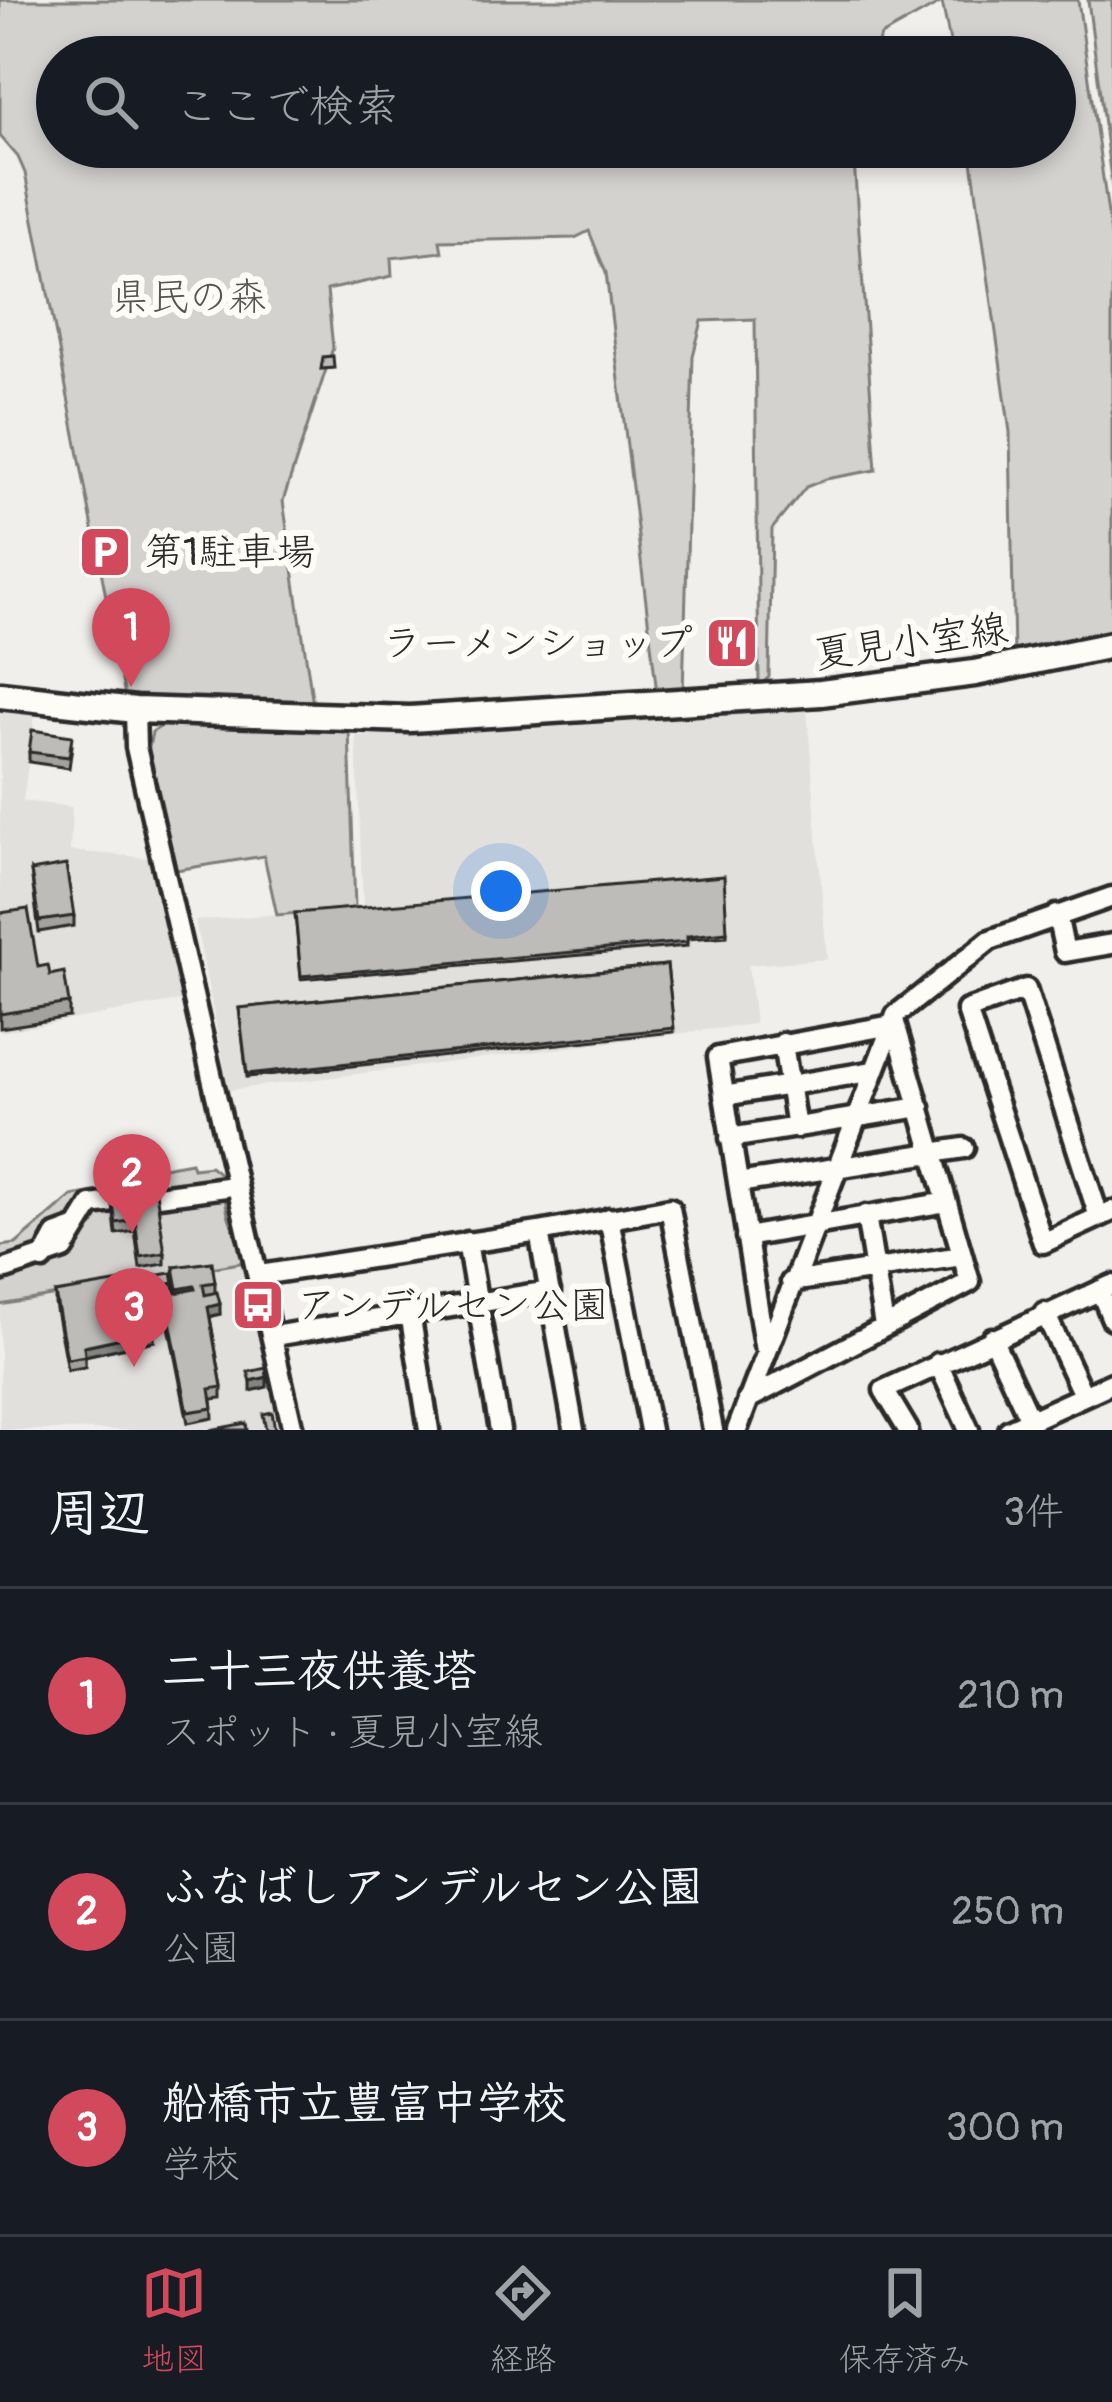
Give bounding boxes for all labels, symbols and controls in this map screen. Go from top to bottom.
search box [36,36,1076,168]
icon: search [78,69,144,135]
text: ここで検索 [174,79,399,135]
park label: 県民の森 [111,273,267,322]
parking icon: 第1駐車場 [77,524,133,580]
place label: 第1駐車場 [144,528,315,577]
pin: 1 [92,588,170,687]
street label: 夏見小室線 [811,604,1011,680]
restaurant icon: ラーメンショップ [704,615,760,671]
place label: ラーメンショップ [383,619,693,668]
your location [471,861,531,921]
pin: 2 [93,1134,171,1233]
pin: 3 [95,1268,173,1367]
bus stop icon: アンデルセン公園 [230,1277,286,1333]
place label: アンデルセン公園 [297,1281,609,1330]
text: 周辺 [48,1482,150,1546]
text: 3件 [1003,1488,1064,1537]
text: 二十三夜供養塔 [162,1644,477,1700]
text: 1 [79,1671,95,1720]
text: 210 m [957,1671,1064,1720]
text: スポット · 夏見小室線 [162,1708,543,1757]
text: ふなばしアンデルセン公園 [162,1860,703,1916]
text: 2 [76,1887,98,1936]
text: 250 m [951,1887,1064,1936]
text: 公園 [162,1924,240,1973]
text: 船橋市立豊富中学校 [162,2076,567,2132]
text: 3 [76,2103,98,2152]
text: 300 m [946,2103,1064,2152]
text: 学校 [162,2140,240,2189]
tab: 地図 [141,2260,207,2380]
tab: 経路 [490,2260,556,2380]
tab: 保存済み [839,2260,971,2380]

